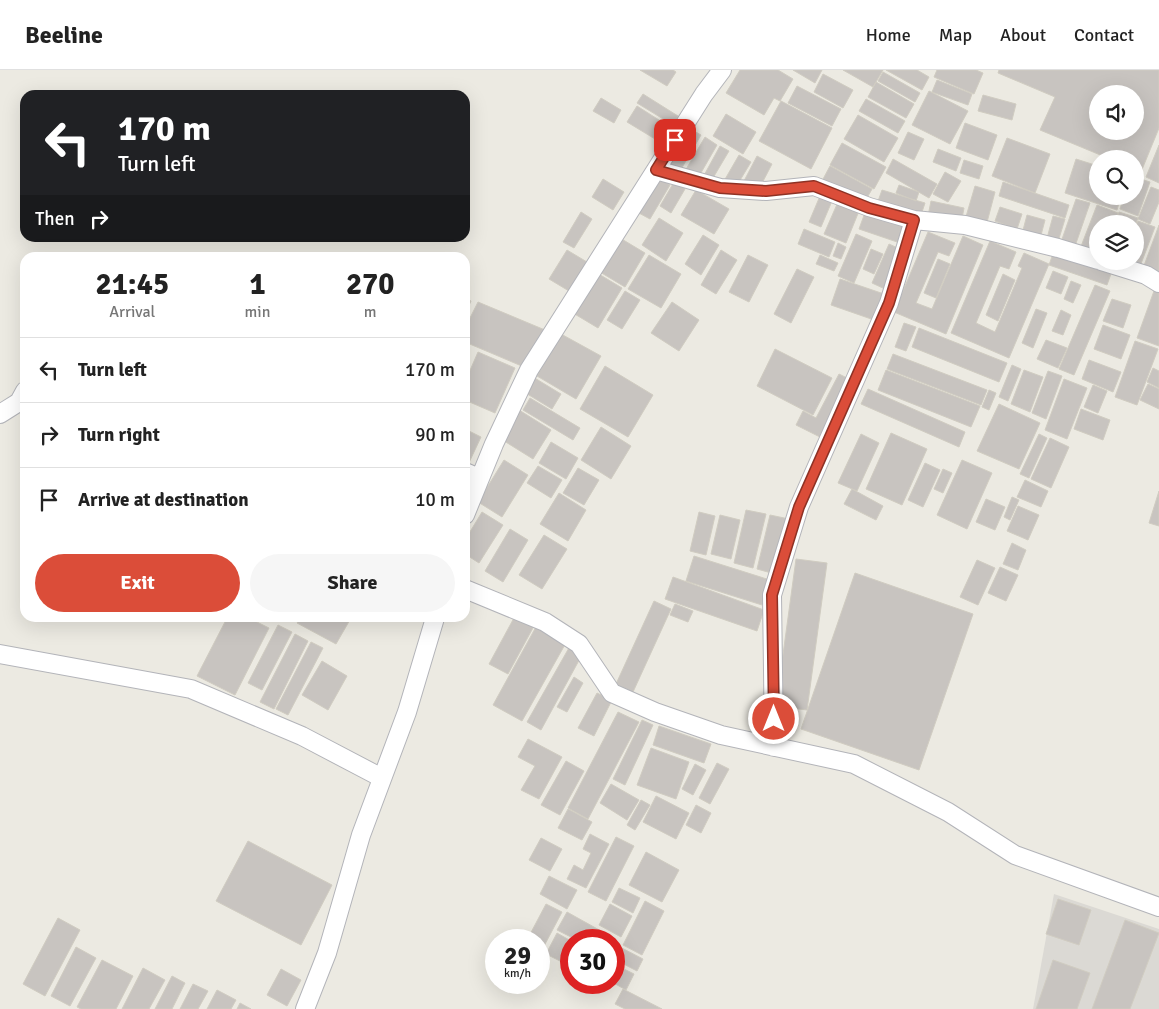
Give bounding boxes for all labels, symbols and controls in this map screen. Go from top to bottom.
text: Beeline [25,20,103,50]
text: Home [866,24,911,46]
text: Map [939,24,972,46]
text: About [1000,24,1046,46]
text: Contact [1074,24,1134,46]
map controls [1089,85,1144,270]
button: sound [1089,85,1144,140]
text: 170 m [118,107,211,150]
icon: left [35,110,100,175]
pin [654,119,696,161]
icon: arrive [661,126,689,154]
text: Turn left [118,150,196,177]
button: search [1089,150,1144,205]
icon: right [85,205,113,233]
text: Then [35,207,75,231]
button: layers [1089,215,1144,270]
text: 21:45 [95,266,169,303]
text: 1 [249,266,266,303]
text: 270 [346,266,394,303]
text: Arrival [109,302,155,322]
text: min [245,302,270,322]
text: m [364,302,377,322]
icon: left [35,356,63,384]
text: Turn left [78,358,147,382]
text: 170 m [405,358,455,382]
icon: right [35,421,63,449]
text: Turn right [78,423,160,447]
text: 90 m [415,423,455,447]
icon: arrive [35,486,63,514]
text: Arrive at destination [78,488,249,512]
text: 10 m [415,488,455,512]
button: Exit [35,554,240,612]
button: Share [250,554,455,612]
position arrow [747,692,799,744]
speed limit sign: 30 [560,929,625,994]
text: 29 [504,940,531,971]
text: km/h [504,966,531,981]

